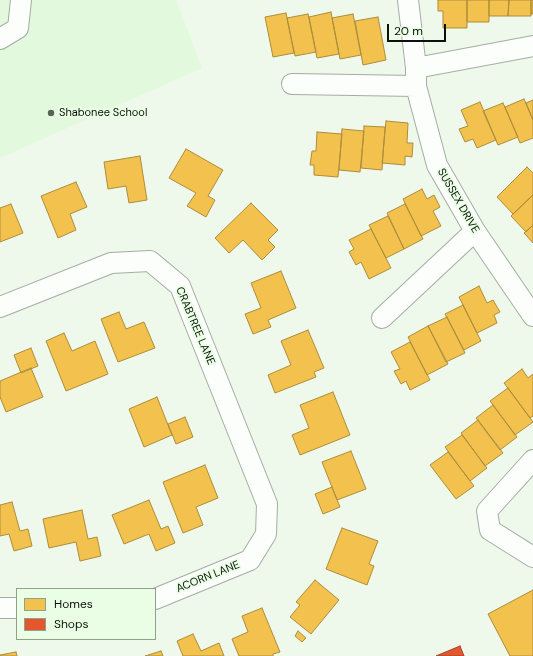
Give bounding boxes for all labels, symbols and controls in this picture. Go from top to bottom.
scale bar [389,16,448,42]
text: 20 m [394,23,423,39]
place label: Shabonee School [59,106,147,120]
marker: Shabonee School [46,108,56,118]
street label: SUSSEX DRIVE [434,166,482,236]
street label: CRABTREE LANE [173,285,217,367]
street label: ACORN LANE [174,558,242,596]
legend [16,588,156,640]
text: Homes [54,596,93,612]
text: Shops [54,616,89,632]

